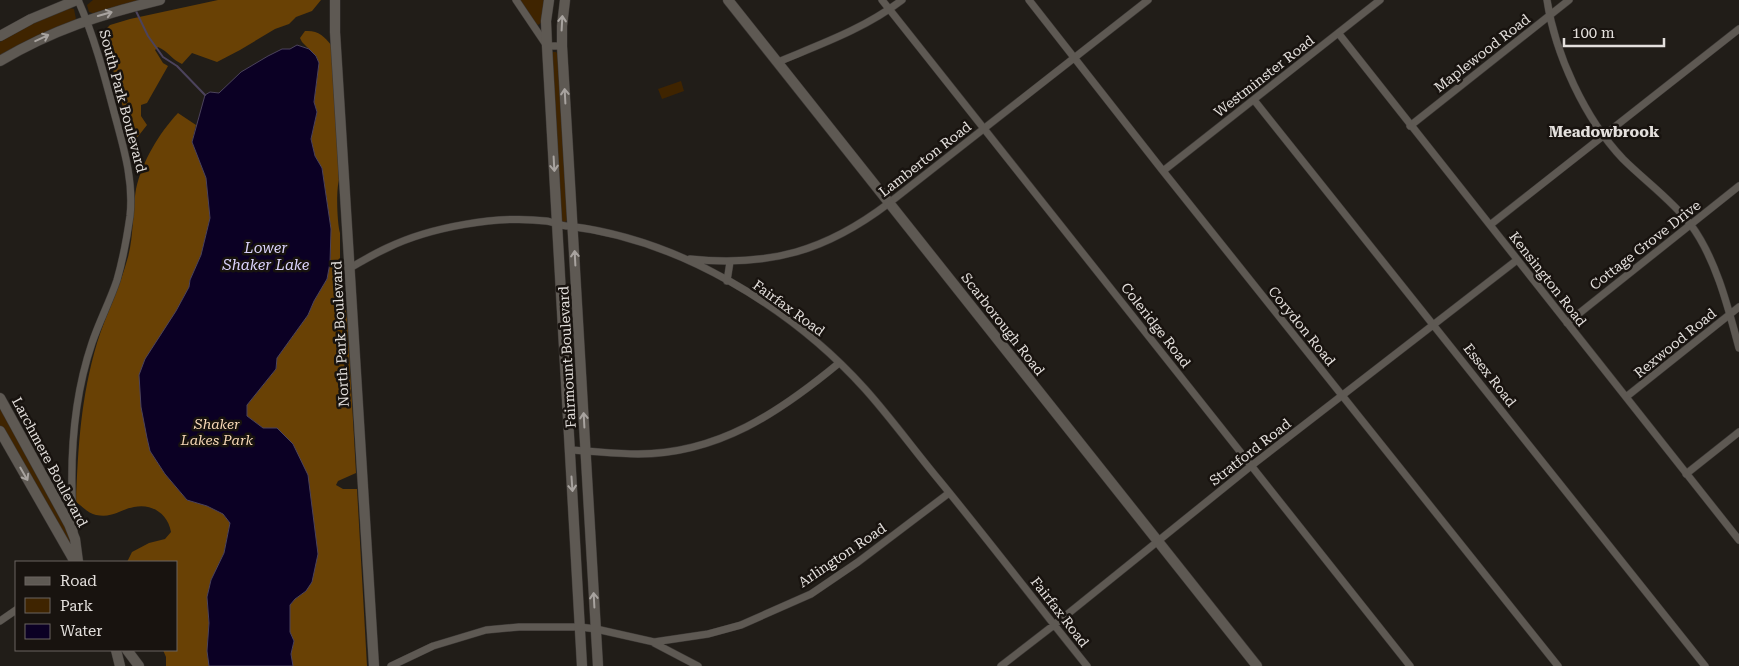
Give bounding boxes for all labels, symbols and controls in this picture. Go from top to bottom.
one-way arrow [96,9,112,19]
street label: Maplewood Road [1431,11,1533,95]
one-way arrow [558,15,567,31]
scale bar [1564,15,1664,47]
text: 100 m [1572,24,1615,42]
street label: South Park Boulevard [96,28,150,174]
street label: Westminster Road [1211,32,1317,120]
one-way arrow [35,33,50,43]
one-way arrow [561,88,570,104]
street label: Lamberton Road [876,118,974,200]
district label: Meadowbrook [1549,123,1660,141]
one-way arrow [549,156,558,172]
street label: Cottage Grove Drive [1586,197,1704,293]
street label: Kensington Road [1506,229,1590,329]
water label: Lower Shaker Lake [222,239,310,274]
one-way arrow [570,250,579,266]
street label: North Park Boulevard [328,260,352,408]
street label: Scarborough Road [958,270,1048,378]
street label: Fairfax Road [750,277,828,339]
street label: Coleridge Road [1118,279,1194,371]
street label: Corydon Road [1265,283,1339,369]
street label: Fairmount Boulevard [555,286,579,428]
street label: Rexwood Road [1631,305,1719,381]
street label: Essex Road [1460,340,1520,410]
street label: Larchmere Boulevard [9,394,91,530]
one-way arrow [580,412,589,428]
street label: Stratford Road [1206,415,1294,489]
park label: Shaker Lakes Park [180,416,254,448]
one-way arrow [19,466,29,481]
one-way arrow [567,475,576,491]
street label: Arlington Road [795,520,889,590]
legend [15,561,178,651]
text: Road [60,572,97,590]
street label: Fairfax Road [1028,574,1092,650]
one-way arrow [590,592,599,608]
text: Park [60,597,94,615]
text: Water [60,622,102,640]

